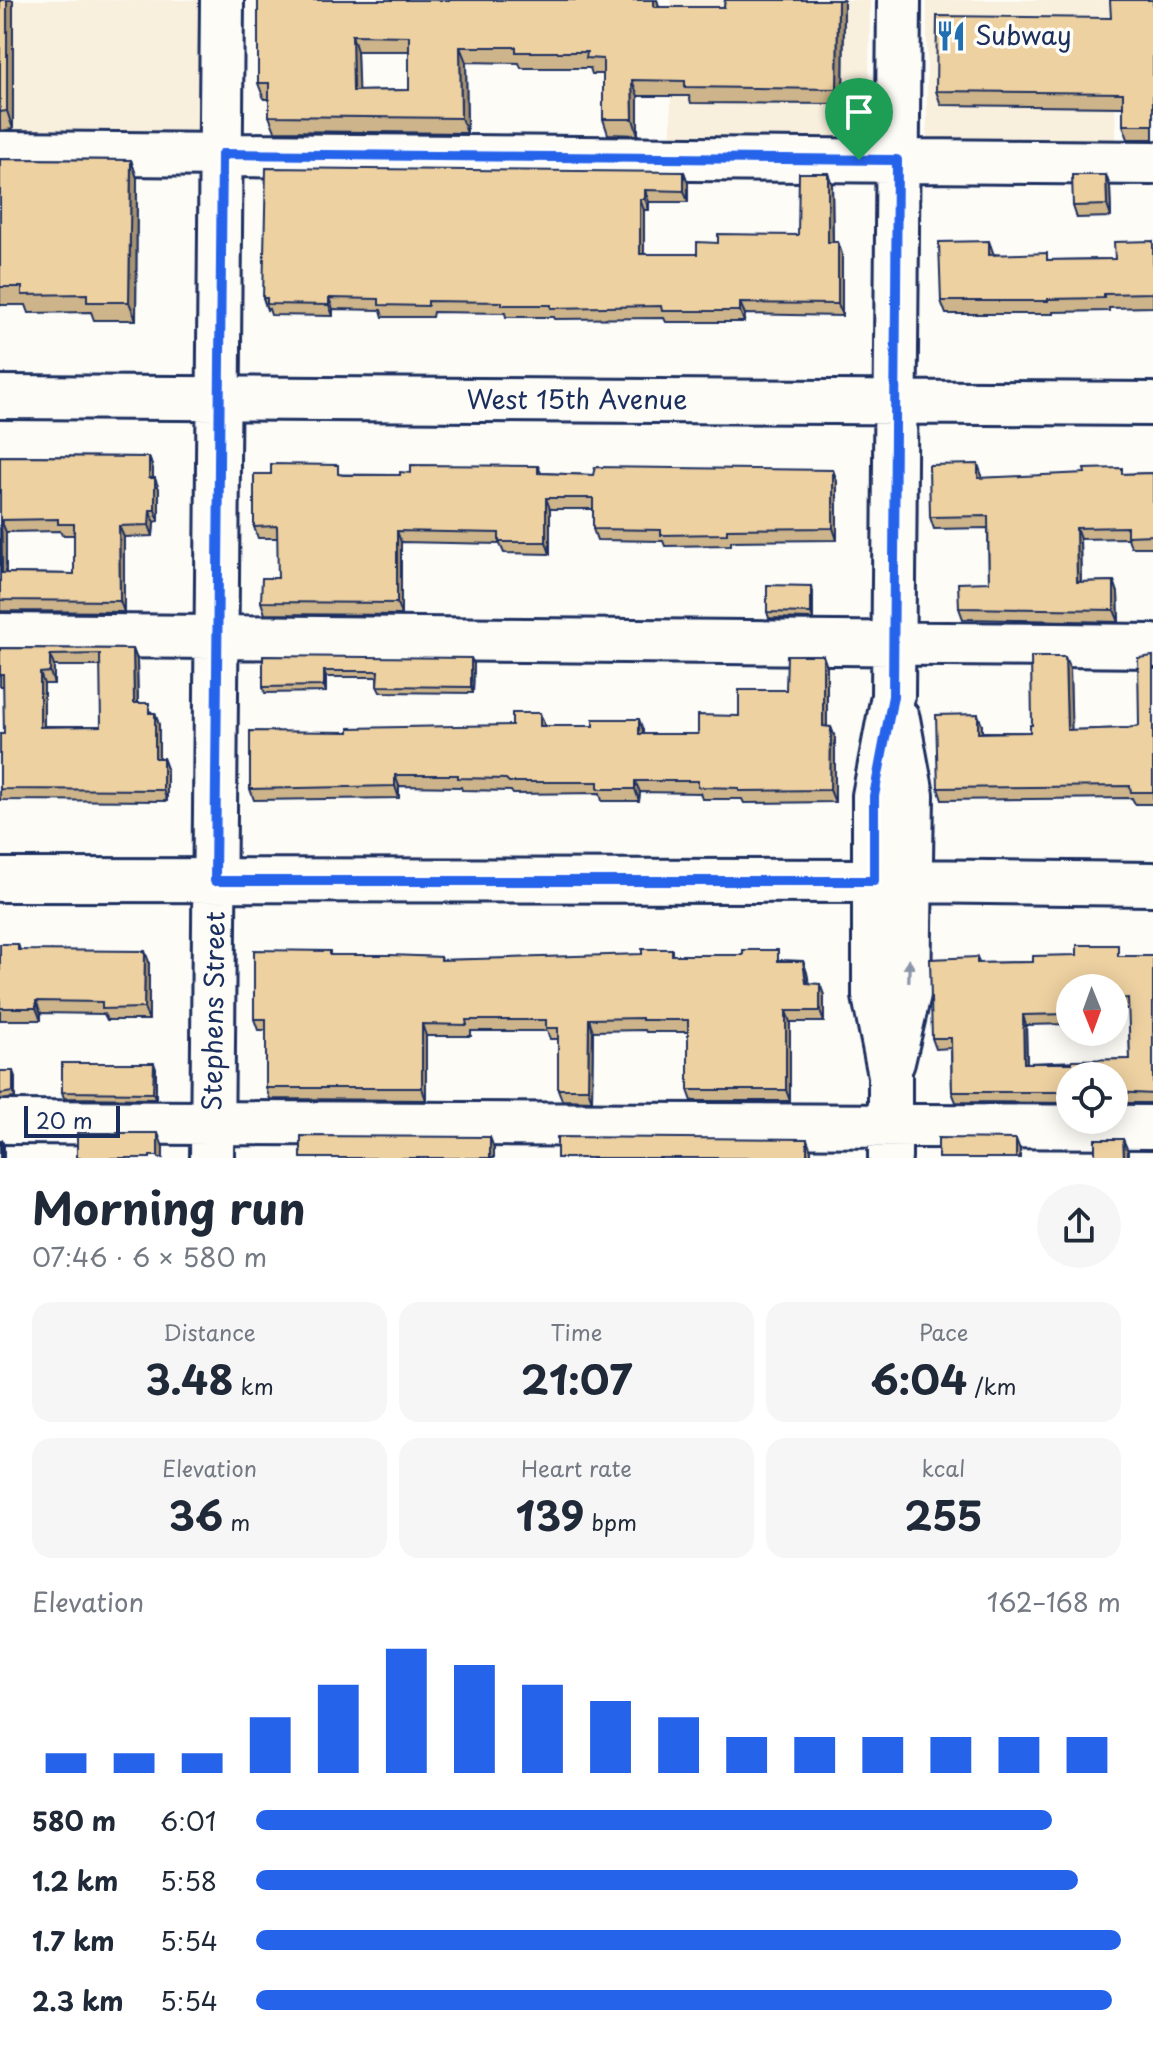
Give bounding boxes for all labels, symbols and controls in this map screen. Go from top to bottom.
place label: Subway [975,15,1072,54]
restaurant icon: Subway [934,19,968,53]
pin [825,78,893,160]
icon: arrive [837,90,881,134]
street label: West 15th Avenue [467,379,687,418]
street label: Stephens Street [191,911,234,1111]
one-way arrow [903,958,915,983]
north arrow [1056,974,1128,1046]
map controls [1056,974,1128,1134]
button: locate [1056,1062,1128,1134]
scale bar [24,1102,120,1138]
text: 20 m [36,1103,93,1136]
text: Morning run [32,1174,306,1240]
button: share [1037,1184,1121,1268]
text: 07:46 · 6 × 580 m [32,1237,267,1276]
text: Distance [163,1315,256,1348]
text: Time [551,1315,603,1348]
text: Pace [919,1315,968,1348]
text: 3.48 [145,1348,233,1409]
text: 21:07 [521,1348,632,1409]
text: 6:04 [870,1348,967,1409]
text: km [233,1369,274,1402]
text: /km [967,1369,1017,1402]
text: Elevation [162,1451,257,1484]
text: Heart rate [521,1451,632,1484]
text: kcal [922,1451,965,1484]
text: 36 [169,1484,223,1545]
text: 139 [516,1484,584,1545]
text: 255 [904,1484,983,1545]
text: m [223,1505,250,1538]
text: bpm [584,1505,637,1538]
text: Elevation [32,1582,144,1621]
text: 162–168 m [987,1582,1121,1621]
text: 580 m [32,1801,116,1840]
text: 6:01 [160,1801,216,1840]
text: 1.2 km [32,1861,118,1900]
text: 5:58 [160,1861,217,1900]
text: 1.7 km [32,1921,115,1960]
text: 5:54 [160,1921,218,1960]
text: 2.3 km [32,1981,124,2020]
text: 5:54 [160,1981,218,2020]

